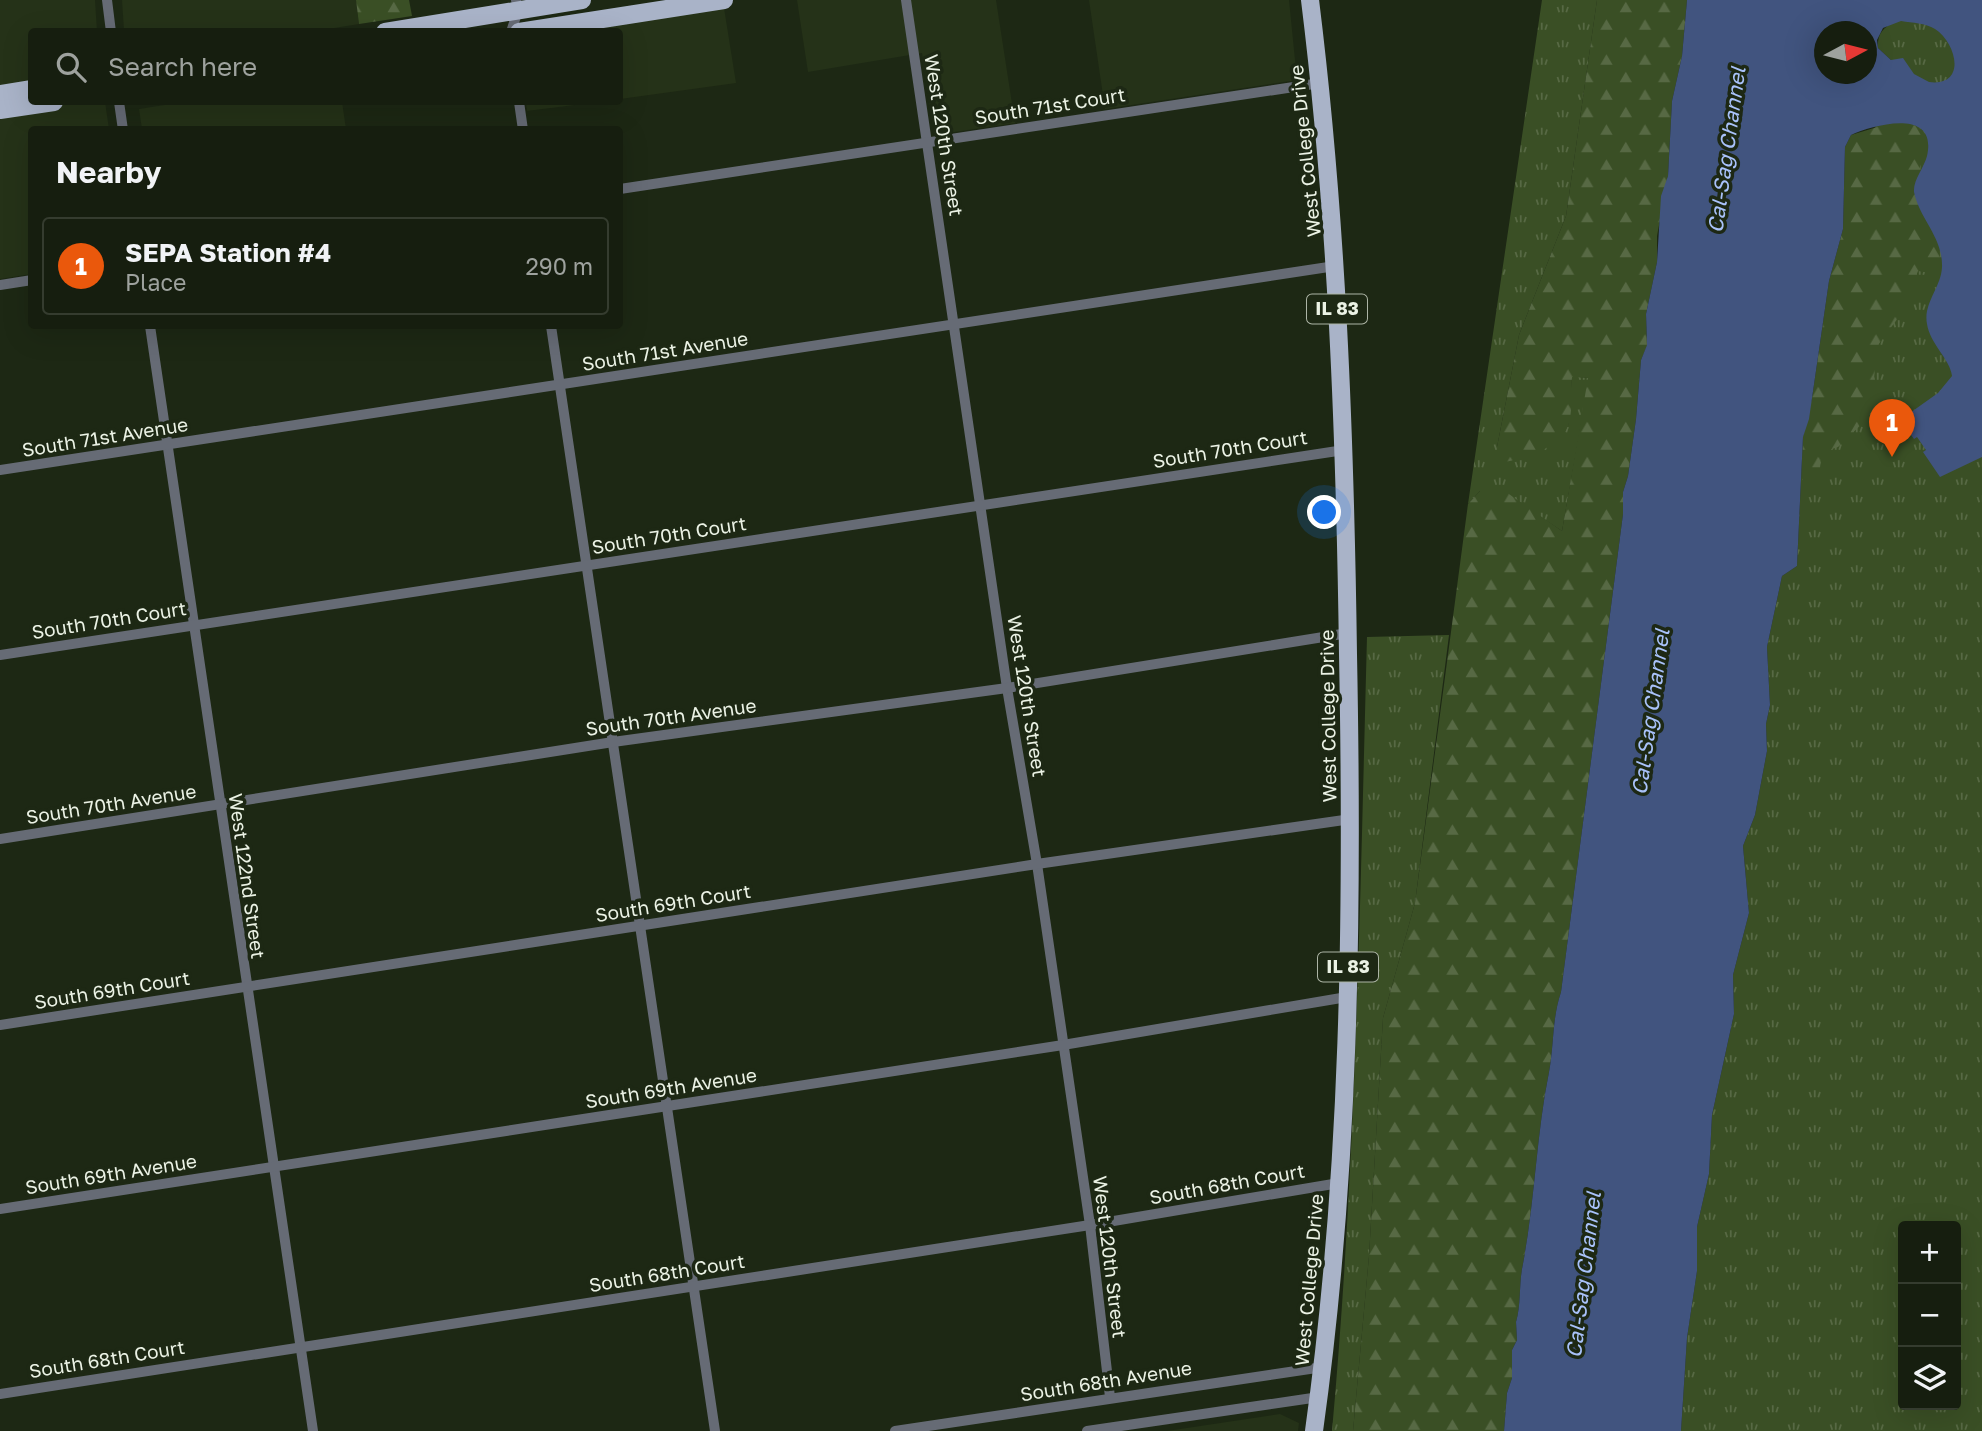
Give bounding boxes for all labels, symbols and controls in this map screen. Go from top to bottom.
north arrow [1814,21,1877,84]
search box [28,28,623,105]
icon: search [52,48,90,86]
text: Search here [108,51,257,82]
street label: West 120th Street [920,53,969,217]
street label: West College Drive [1284,64,1325,238]
water label: Cal-Sag Channel [1701,64,1751,234]
street label: South 71st Court [973,82,1127,129]
text: Nearby [56,154,161,190]
text: SEPA Station #4 [125,237,331,268]
text: 1 [75,252,87,280]
text: 290 m [525,252,593,280]
text: Place [125,268,186,296]
road number: IL 83 [1307,295,1367,324]
street label: South 71st Avenue [580,326,750,375]
pin: 1 [1869,399,1915,457]
street label: South 71st Avenue [20,412,190,461]
street label: South 70th Court [1151,425,1309,472]
your location [1307,495,1341,529]
street label: South 70th Court [590,511,748,558]
street label: South 70th Court [30,596,188,643]
street label: West 120th Street [1003,614,1052,778]
water label: Cal-Sag Channel [1625,626,1675,796]
street label: West College Drive [1314,629,1341,803]
street label: South 70th Avenue [584,693,758,740]
street label: South 70th Avenue [24,779,198,828]
street label: West 122nd Street [225,792,270,960]
street label: South 69th Court [593,879,752,926]
road number: IL 83 [1318,952,1378,982]
street label: South 69th Court [32,966,191,1013]
street label: South 69th Avenue [584,1063,758,1112]
street label: South 69th Avenue [24,1149,198,1198]
street label: South 68th Court [1147,1159,1306,1209]
street label: West 120th Street [1089,1175,1132,1339]
water label: Cal-Sag Channel [1560,1189,1606,1359]
street label: West College Drive [1290,1193,1327,1367]
map controls [1898,1221,1961,1410]
button: + [1898,1221,1961,1284]
street label: South 68th Court [587,1249,746,1296]
button: − [1898,1284,1961,1347]
street label: South 68th Court [27,1335,186,1382]
button: layers [1898,1347,1961,1410]
street label: South 68th Avenue [1019,1356,1193,1405]

